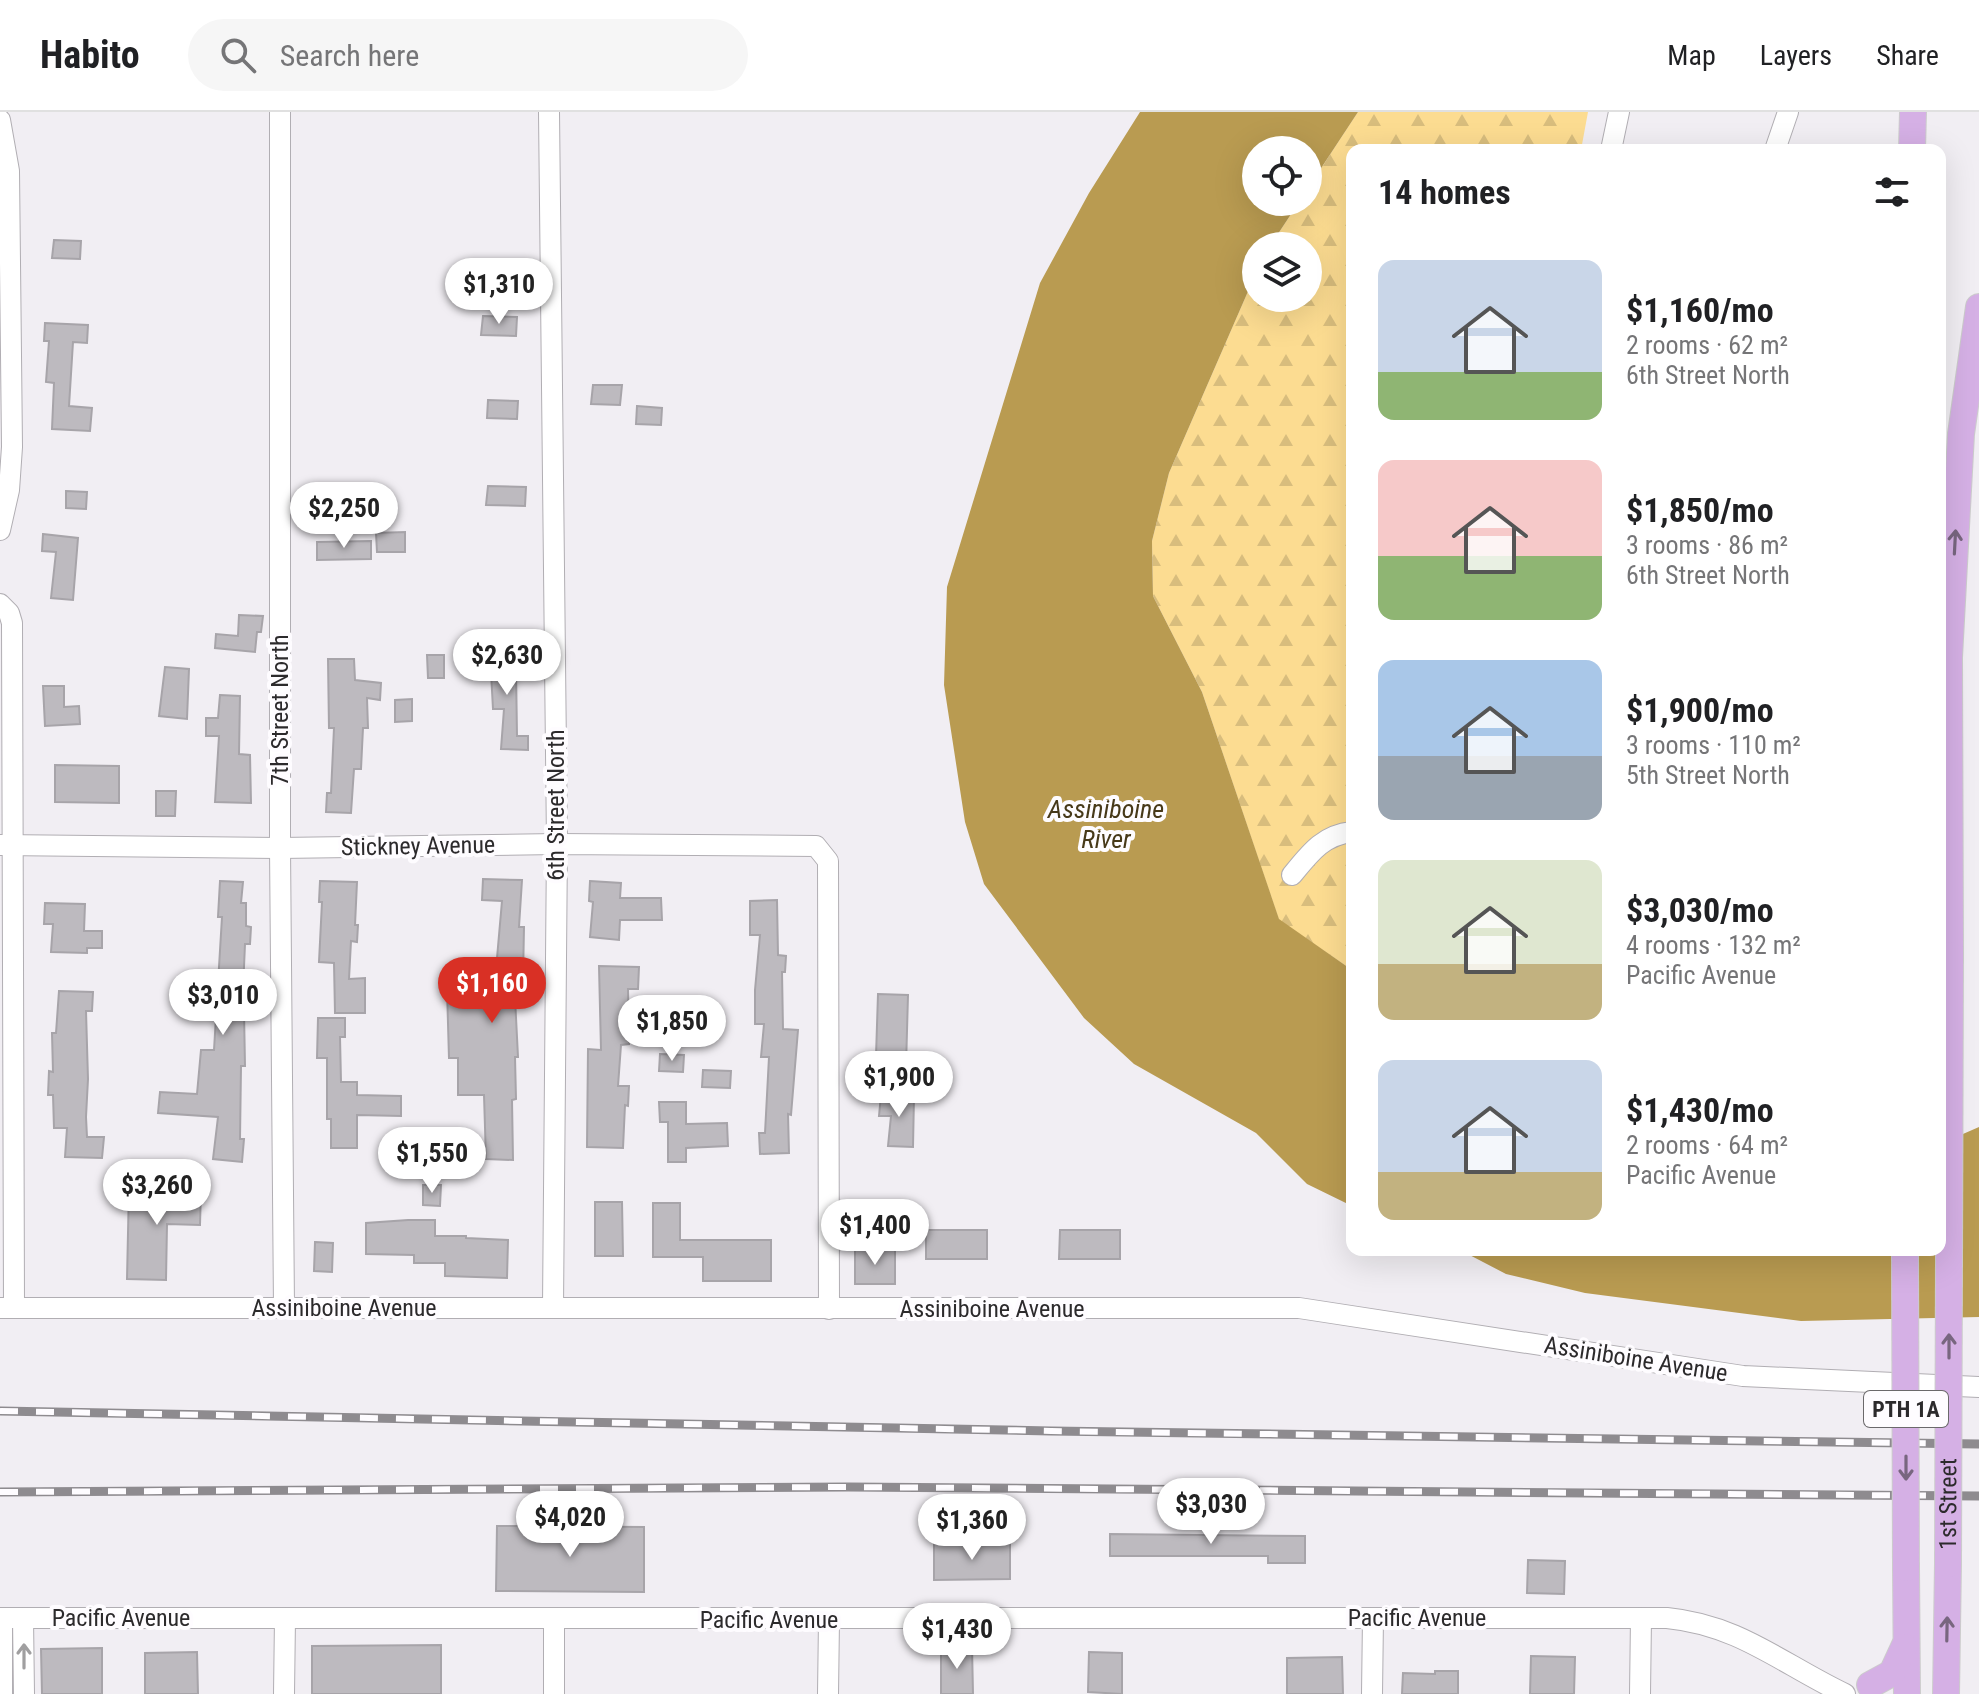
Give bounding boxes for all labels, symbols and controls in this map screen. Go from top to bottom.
search box [188,19,748,91]
text: Habito [40,33,140,77]
icon: search [216,33,260,77]
text: Search here [280,38,419,73]
text: Map [1667,39,1716,72]
text: Layers [1760,39,1832,72]
text: Share [1876,39,1939,72]
map controls [1242,136,1322,312]
button: locate [1242,136,1322,216]
icon: filters [1870,170,1914,214]
text: 14 homes [1378,172,1511,212]
button: layers [1242,232,1322,312]
pin: $1,310 [434,258,564,326]
text: $1,310 [463,269,535,299]
text: $1,160/mo [1626,290,1774,330]
icon: home [1442,292,1538,388]
text: 2 rooms · 62 m² [1626,330,1788,360]
text: 6th Street North [1626,360,1790,390]
pin: $2,250 [279,482,409,550]
text: $1,850/mo [1626,490,1774,530]
icon: home [1442,492,1538,588]
text: $2,250 [308,493,380,523]
one-way arrow [1948,529,1963,556]
text: 3 rooms · 86 m² [1626,530,1788,560]
text: 6th Street North [1626,560,1790,590]
pin: $2,630 [442,629,572,697]
street label: 7th Street North [266,634,294,786]
text: $2,630 [471,640,543,670]
text: $1,900/mo [1626,690,1774,730]
icon: home [1442,692,1538,788]
street label: 6th Street North [542,729,570,881]
text: 3 rooms · 110 m² [1626,730,1801,760]
text: 5th Street North [1626,760,1790,790]
water label: Assiniboine River [1047,794,1164,854]
street label: Stickney Avenue [341,831,495,861]
text: $3,030/mo [1626,890,1774,930]
icon: home [1442,892,1538,988]
text: 4 rooms · 132 m² [1626,930,1801,960]
pin: $1,160 [427,957,557,1025]
text: Pacific Avenue [1626,960,1776,990]
text: $1,160 [456,968,528,998]
pin: $3,010 [158,969,288,1037]
text: $3,010 [187,980,259,1010]
pin: $1,850 [607,995,737,1063]
text: $1,850 [636,1006,708,1036]
pin: $1,900 [834,1051,964,1119]
text: $1,900 [863,1062,935,1092]
text: $1,430/mo [1626,1090,1774,1130]
icon: home [1442,1092,1538,1188]
pin: $1,550 [367,1127,497,1195]
text: 2 rooms · 64 m² [1626,1130,1788,1160]
text: $1,550 [396,1138,468,1168]
pin: $3,260 [92,1159,222,1227]
text: Pacific Avenue [1626,1160,1776,1190]
text: $3,260 [121,1170,193,1200]
pin: $1,400 [810,1199,940,1267]
text: $1,400 [839,1210,911,1240]
street label: Assiniboine Avenue [251,1294,437,1322]
street label: Assiniboine Avenue [899,1295,1085,1323]
street label: Assiniboine Avenue [1542,1331,1730,1387]
one-way arrow [1941,1333,1957,1360]
road number: PTH 1A [1864,1391,1948,1427]
one-way arrow [1898,1454,1914,1481]
street label: 1st Street [1934,1458,1962,1550]
pin: $3,030 [1146,1478,1276,1546]
text: $3,030 [1175,1489,1247,1519]
pin: $4,020 [505,1491,635,1559]
pin: $1,360 [907,1494,1037,1562]
text: $4,020 [534,1502,606,1532]
text: $1,360 [936,1505,1008,1535]
pin: $1,430 [892,1603,1022,1671]
street label: Pacific Avenue [52,1604,190,1632]
street label: Pacific Avenue [1348,1604,1486,1632]
street label: Pacific Avenue [700,1606,838,1634]
text: $1,430 [921,1614,993,1644]
one-way arrow [1939,1616,1955,1643]
one-way arrow [16,1643,32,1670]

